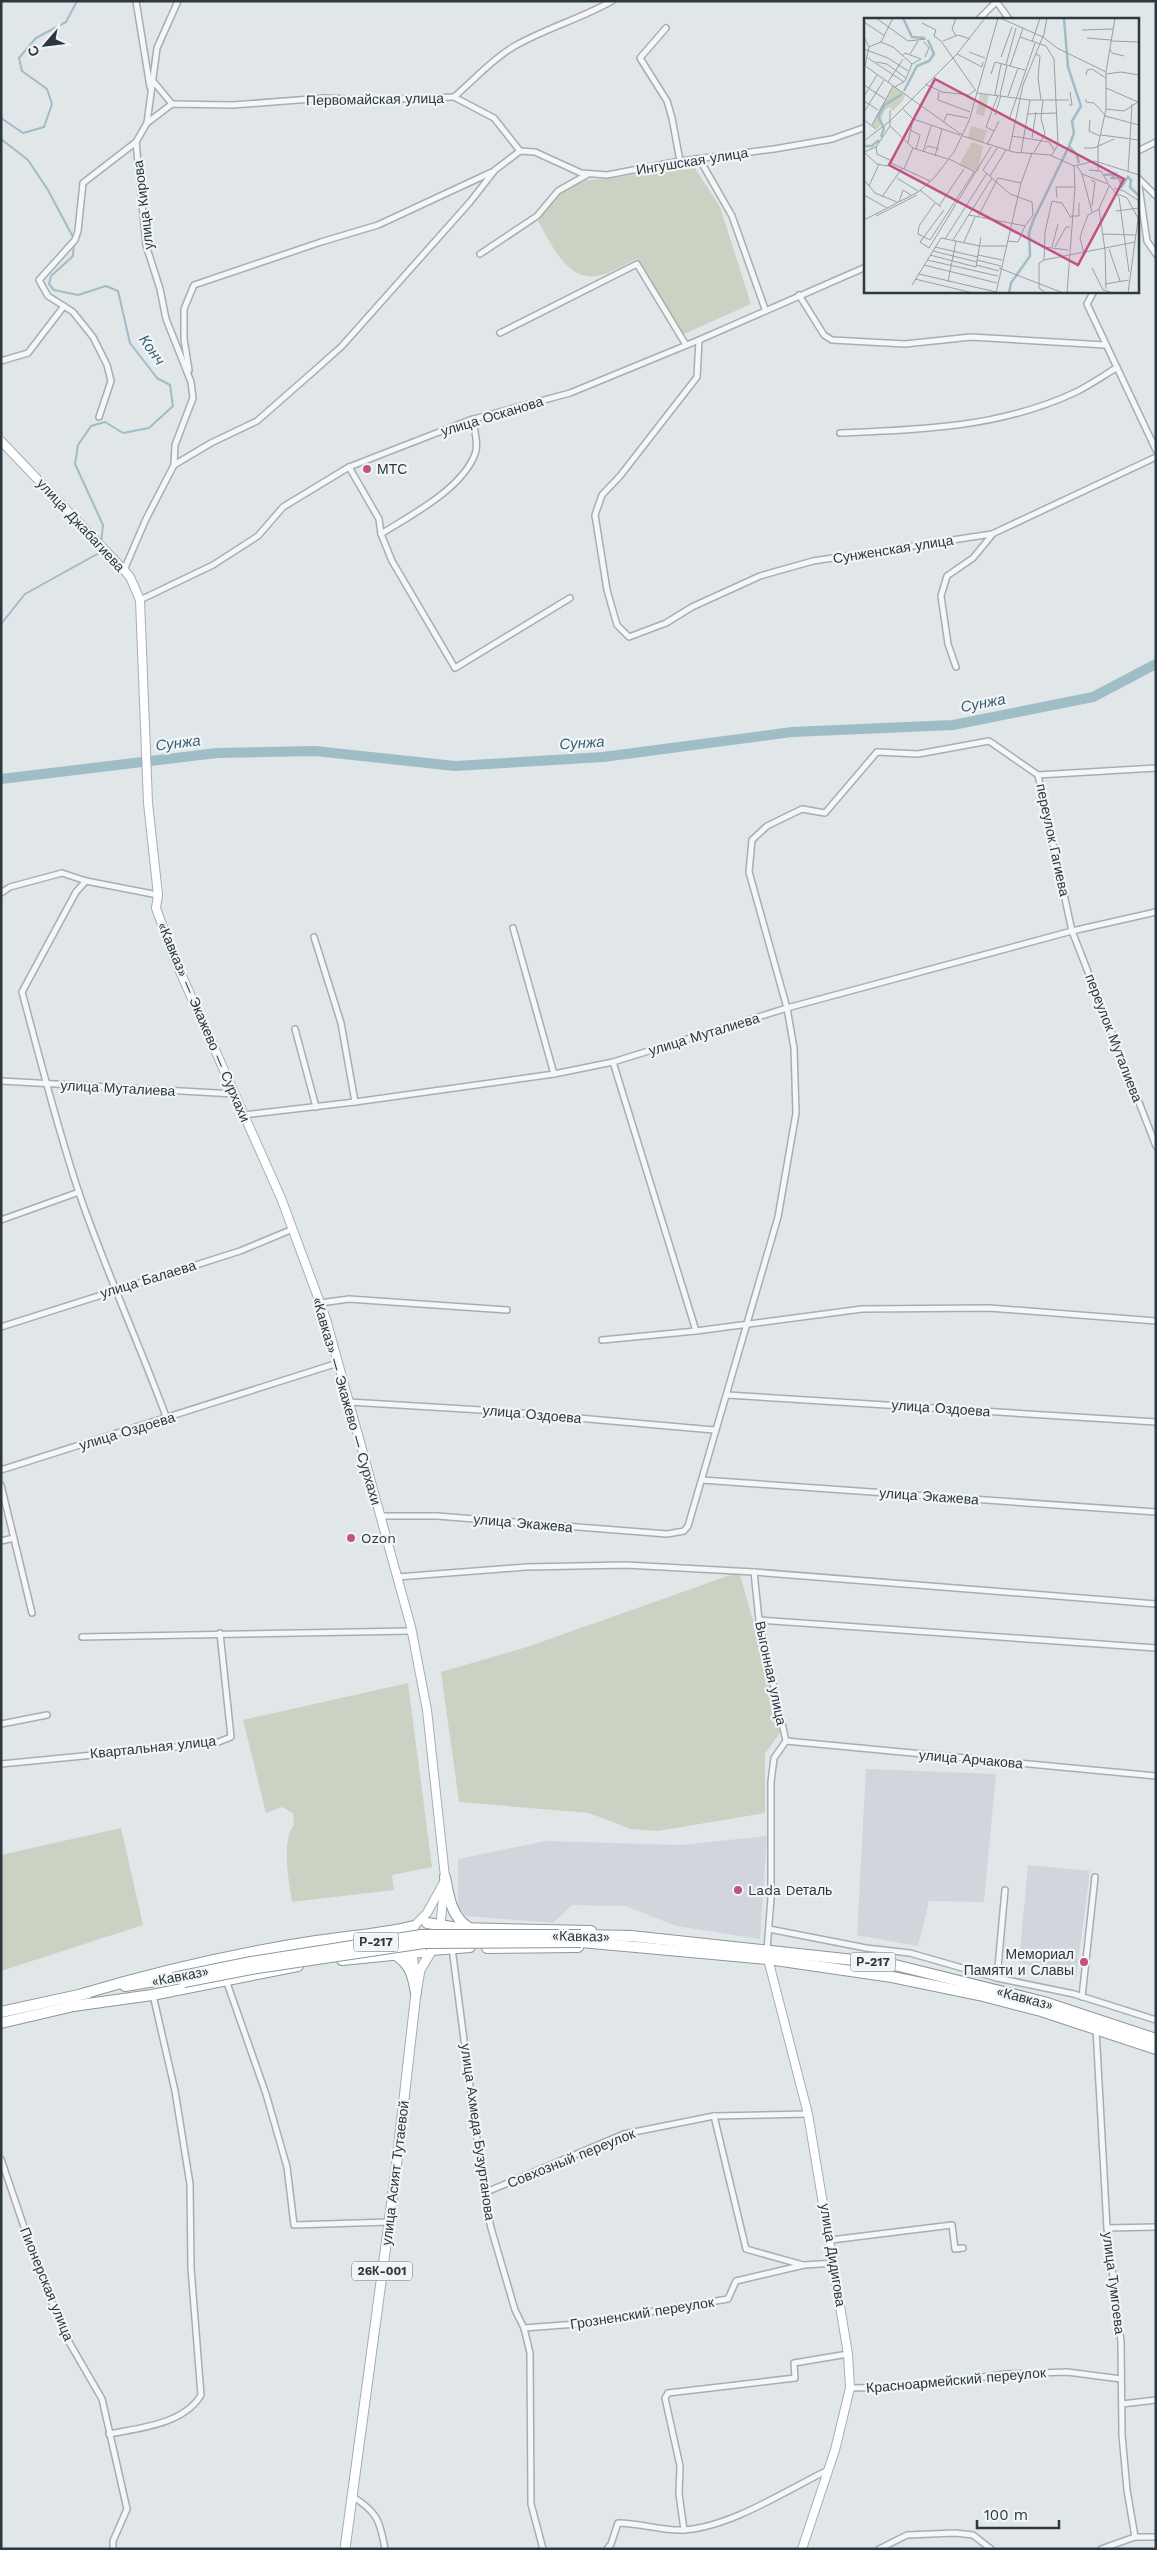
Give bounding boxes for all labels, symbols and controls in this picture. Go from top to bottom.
inset map [864,18,1140,292]
north arrow [20,20,70,70]
text: С [24,43,43,59]
street label: Первомайская улица [306,90,444,108]
street label: Ингушская улица [635,144,749,178]
street label: улица Кирова [130,159,156,251]
water label: Конч [135,331,169,369]
street label: улица Осканова [439,393,545,439]
place label: МТС [377,461,407,477]
marker: МТС [361,463,373,475]
street label: улица Джабагиева [34,475,128,575]
street label: Сунженская улица [832,532,955,566]
water label: Сунжа [959,690,1007,716]
water label: Сунжа [155,731,201,755]
water label: Сунжа [559,732,605,754]
street label: переулок Гагиева [1033,782,1073,898]
street label: «Кавказ» — Экажево — Сурхахи [154,920,254,1124]
street label: переулок Муталиева [1082,972,1146,1105]
street label: улица Муталиева [647,1009,762,1058]
street label: улица Муталиева [60,1077,176,1099]
street label: улица Балаева [98,1257,198,1301]
street label: «Кавказ» — Экажево — Сурхахи [310,1295,384,1507]
street label: улица Оздоева [891,1397,991,1419]
street label: улица Оздоева [482,1402,582,1426]
street label: улица Оздоева [77,1409,177,1453]
street label: улица Экажева [879,1485,980,1507]
street label: улица Экажева [473,1511,574,1535]
place label: Ozon [361,1530,396,1546]
marker: Ozon [345,1532,357,1544]
street label: Выгонная улица [752,1619,790,1727]
street label: Квартальная улица [89,1732,217,1762]
street label: улица Арчакова [918,1746,1024,1772]
place label: Lada Dеталь [748,1882,832,1898]
marker: Lada Dеталь [732,1884,744,1896]
street label: «Кавказ» [552,1927,610,1945]
road number: Р-217 [354,1932,398,1951]
place label: Мемориал Памяти и Славы [964,1946,1074,1978]
road number: Р-217 [850,1952,896,1971]
marker: Мемориал Памяти и Славы [1078,1956,1090,1968]
street label: «Кавказ» [150,1963,210,1989]
street label: «Кавказ» [995,1983,1055,2013]
street label: улица Ахмеда Бузуртанова [458,2042,498,2222]
street label: улица Асият Тутаевой [378,2100,412,2246]
street label: Совхозный переулок [505,2125,638,2191]
street label: улица Дидигова [817,2202,849,2308]
street label: Пионерская улица [17,2225,77,2343]
street label: улица Тумгоева [1100,2231,1128,2335]
road number: 26К-001 [352,2262,412,2280]
street label: Грозненский переулок [569,2294,716,2332]
street label: Красноармейский переулок [865,2364,1047,2396]
scale bar [977,2498,1060,2530]
text: 100 m [984,2506,1028,2524]

